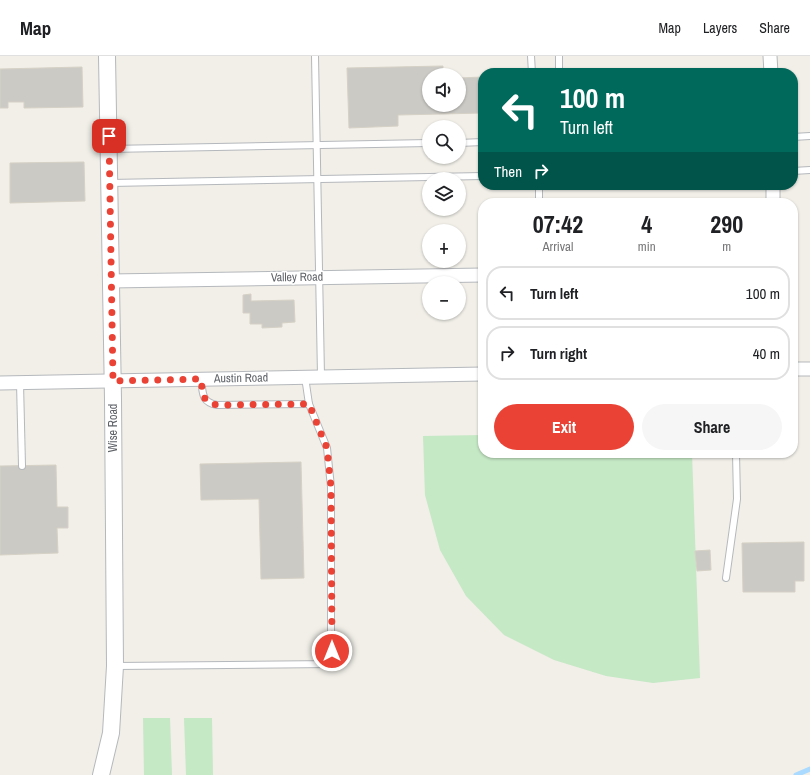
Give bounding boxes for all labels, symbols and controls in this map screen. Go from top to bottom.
text: Map [20,15,51,41]
text: Map [659,19,681,37]
text: Layers [703,19,737,37]
text: Share [759,19,790,37]
map controls [422,68,466,320]
button: sound [422,68,466,112]
text: 100 m [560,79,625,117]
icon: left [494,84,546,136]
text: Turn left [560,115,613,140]
pin [92,119,126,153]
button: search [422,120,466,164]
icon: arrive [98,125,120,147]
icon: right [530,160,552,182]
text: Then [494,161,522,182]
button: layers [422,172,466,216]
text: 07:42 [533,208,583,240]
text: 4 [641,208,652,240]
text: 290 [710,208,743,240]
button: + [422,224,466,268]
text: Arrival [543,238,573,255]
text: min [638,238,656,255]
text: m [722,238,731,255]
street label: Valley Road [271,269,323,285]
button: − [422,276,466,320]
icon: left [496,282,518,304]
text: Turn left [530,283,578,304]
text: 100 m [746,283,780,304]
icon: right [496,342,518,364]
text: Turn right [530,343,587,364]
text: 40 m [753,343,780,364]
street label: Austin Road [213,370,268,386]
street label: Wise Road [105,404,121,452]
button: Exit [494,404,634,450]
button: Share [642,404,782,450]
position arrow [311,630,353,672]

